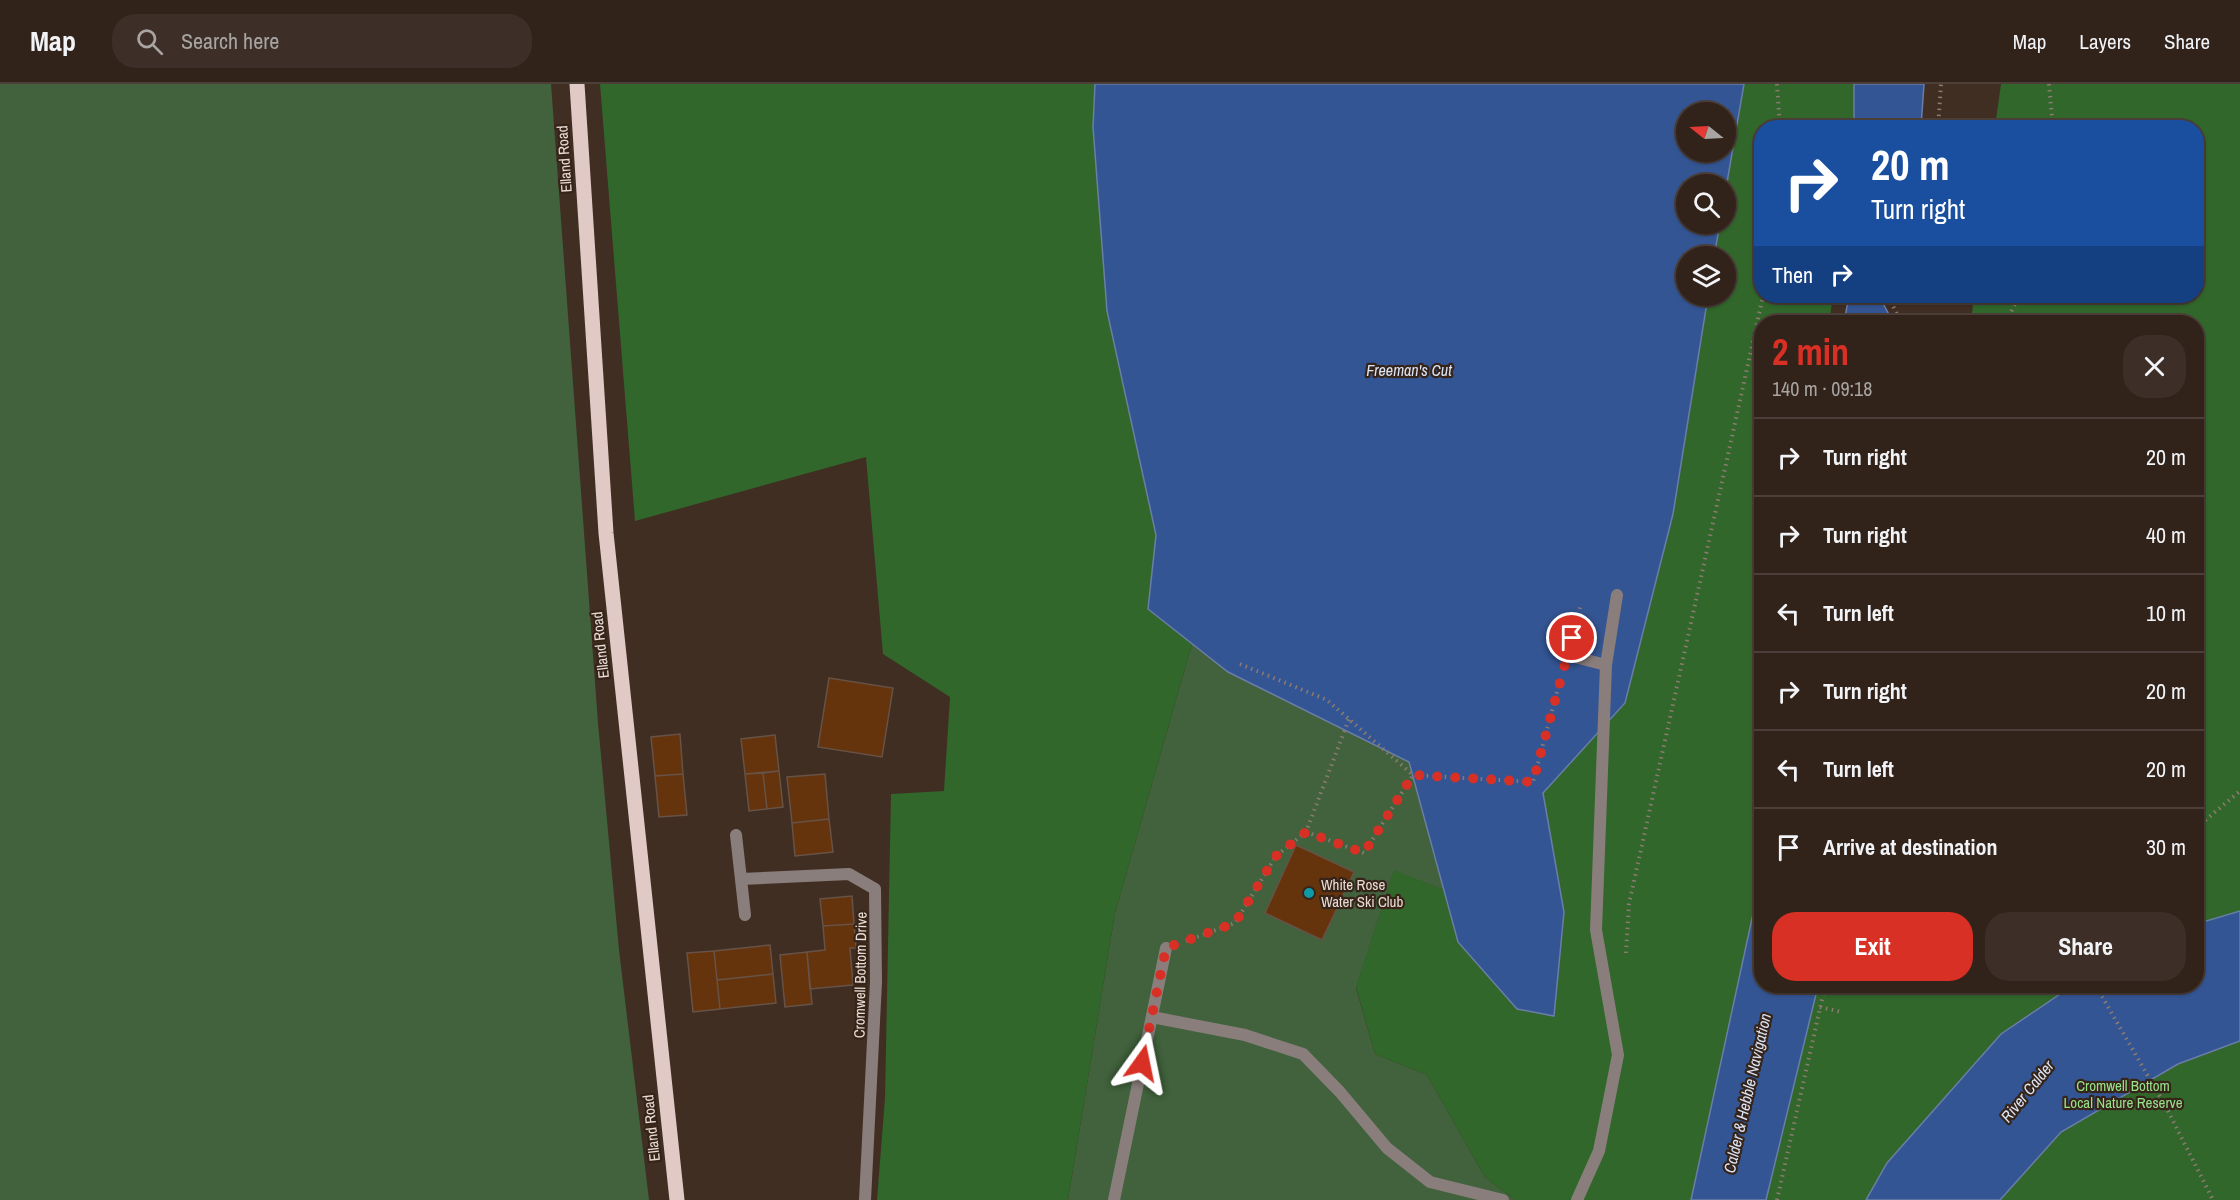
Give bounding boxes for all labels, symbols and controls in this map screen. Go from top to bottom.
search box [112,14,532,68]
text: Map [30,22,76,60]
icon: search [133,25,166,58]
text: Search here [181,26,279,56]
text: Map [2013,27,2046,56]
text: Layers [2079,27,2131,56]
text: Share [2164,27,2210,56]
north arrow [1676,102,1736,162]
map controls [1676,102,1736,306]
street label: Elland Road [551,125,577,193]
text: 20 m [1871,137,1950,193]
icon: right [1772,144,1850,222]
button: search [1676,174,1736,234]
text: Turn right [1871,191,1965,227]
button: layers [1676,246,1736,306]
icon: right [1825,258,1858,291]
text: Then [1772,260,1813,290]
text: 2 min [1772,328,1849,376]
button: close [2123,335,2186,398]
water label: Freeman's Cut [1366,359,1452,381]
text: 140 m · 09:18 [1772,375,1872,402]
icon: right [1772,441,1805,474]
text: Turn right [1823,442,1907,472]
text: 20 m [2146,442,2186,472]
icon: right [1772,519,1805,552]
text: Turn right [1823,520,1907,550]
text: 40 m [2146,520,2186,550]
icon: left [1772,597,1805,630]
text: Turn left [1823,598,1894,628]
text: 10 m [2146,598,2186,628]
street label: Elland Road [586,611,614,679]
pin [1546,612,1597,663]
icon: arrive [1555,621,1588,654]
icon: right [1772,675,1805,708]
text: Turn right [1823,676,1907,706]
text: 20 m [2146,676,2186,706]
icon: left [1772,753,1805,786]
text: Turn left [1823,754,1894,784]
text: 20 m [2146,754,2186,784]
icon: arrive [1772,831,1805,864]
text: Arrive at destination [1823,832,1997,862]
text: 30 m [2146,832,2186,862]
place label: White Rose Water Ski Club [1321,874,1403,912]
marker: White Rose Water Ski Club [1302,886,1316,900]
street label: Cromwell Bottom Drive [848,911,872,1038]
button: Exit [1772,912,1973,981]
button: Share [1985,912,2186,981]
water label: Calder & Hebble Navigation [1718,1011,1776,1175]
position arrow [1110,1031,1174,1095]
water label: River Calder [1995,1055,2059,1127]
park label: Cromwell Bottom Local Nature Reserve [2064,1075,2183,1113]
street label: Elland Road [637,1094,665,1162]

